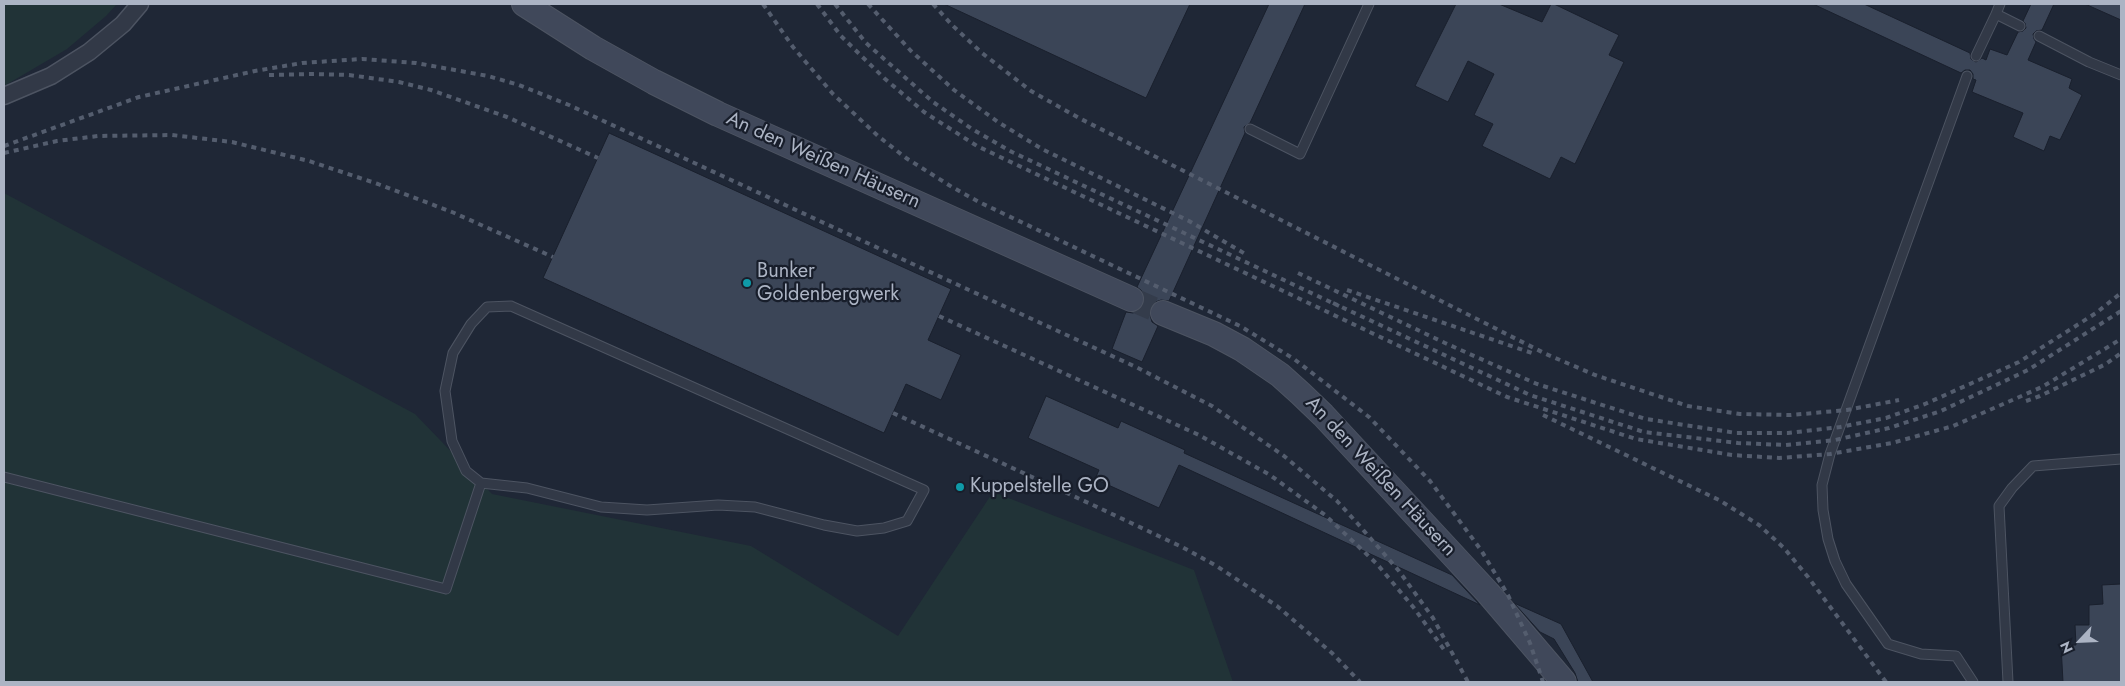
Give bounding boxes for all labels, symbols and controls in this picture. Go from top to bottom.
street label: An den Weißen Häusern [722,107,924,215]
place label: Bunker Goldenbergwerk [757,260,899,307]
marker: Bunker Goldenbergwerk [741,277,753,289]
street label: An den Weißen Häusern [1300,392,1460,562]
place label: Kuppelstelle GO [970,475,1109,499]
marker: Kuppelstelle GO [954,481,966,493]
north arrow [2055,616,2105,666]
text: N [2055,638,2078,657]

